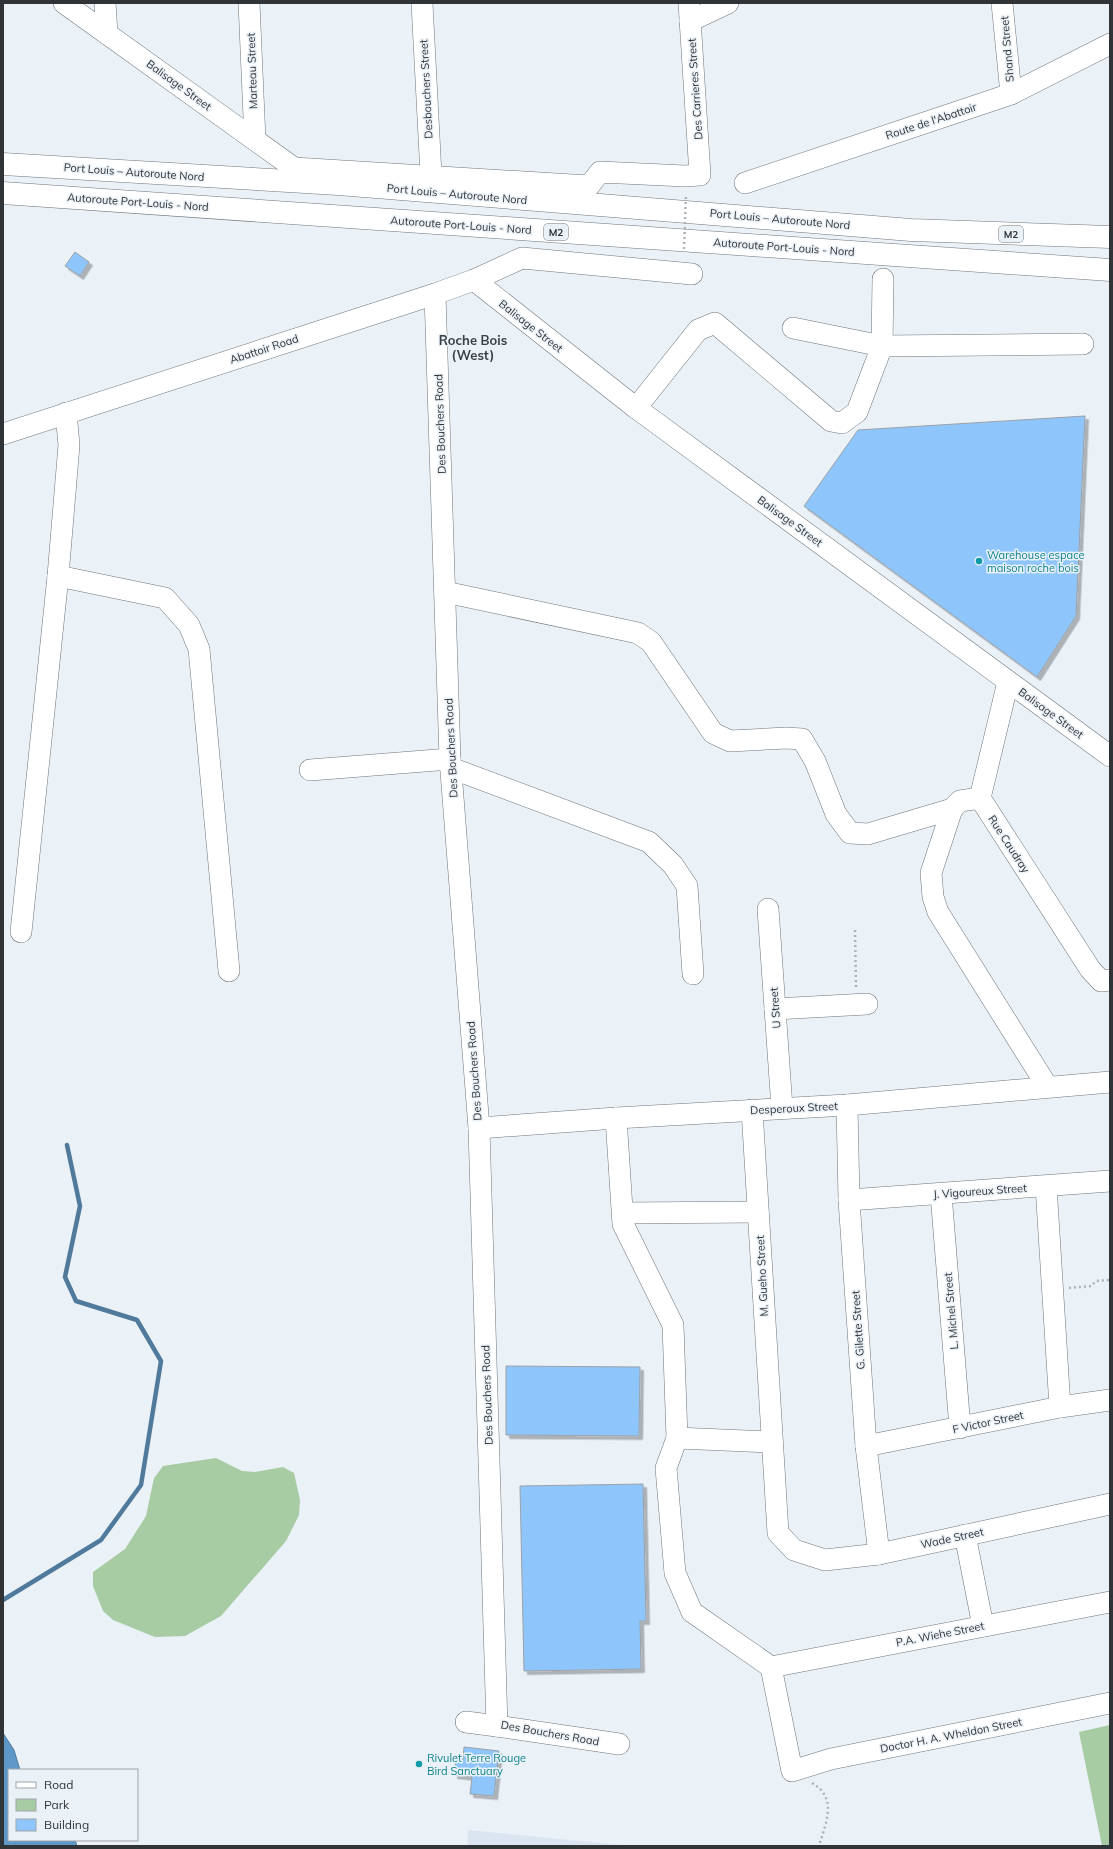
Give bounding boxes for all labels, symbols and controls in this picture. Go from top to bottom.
street label: Shand Street [997,15,1017,83]
street label: Marteau Street [244,32,260,109]
street label: Des Carrieres Street [684,38,706,140]
street label: Desbouchers Street [416,39,436,139]
street label: Balisage Street [144,57,214,113]
street label: Route de l'Abattoir [884,100,978,142]
street label: Port Louis – Autoroute Nord [63,160,205,184]
street label: Port Louis – Autoroute Nord [386,181,528,207]
street label: Autoroute Port-Louis - Nord [67,190,209,214]
street label: Port Louis – Autoroute Nord [709,206,851,232]
street label: Autoroute Port-Louis - Nord [390,213,532,237]
road number: M2 [544,224,568,240]
road number: M2 [999,226,1023,242]
street label: Autoroute Port-Louis - Nord [713,235,855,259]
street label: Balisage Street [496,297,566,355]
street label: Abattoir Road [228,331,300,367]
district label: Roche Bois (West) [439,332,507,363]
street label: Des Bouchers Road [431,374,449,474]
street label: Balisage Street [755,493,825,549]
place label: Warehouse espace maison roche bois [987,548,1084,575]
marker: Warehouse espace maison roche bois [974,556,984,566]
street label: Balisage Street [1016,685,1086,741]
street label: Des Bouchers Road [441,698,461,798]
street label: Rue Caudray [985,812,1033,876]
street label: U Street [767,987,783,1029]
street label: Des Bouchers Road [464,1021,484,1121]
street label: Desperoux Street [750,1099,838,1117]
street label: J. Vigoureux Street [933,1181,1027,1201]
street label: M. Gueho Street [753,1235,771,1317]
street label: L. Michel Street [941,1272,961,1350]
street label: G. Gilette Street [848,1290,868,1370]
street label: Des Bouchers Road [478,1345,496,1445]
street label: F Victor Street [951,1408,1025,1436]
street label: Wade Street [919,1524,985,1552]
street label: P.A. Wiehe Street [895,1619,985,1649]
street label: Doctor H. A. Wheldon Street [879,1714,1023,1756]
street label: Des Bouchers Road [500,1717,600,1749]
place label: Rivulet Terre Rouge Bird Sanctuary [427,1751,526,1778]
marker: Rivulet Terre Rouge Bird Sanctuary [414,1759,424,1769]
legend [8,1769,138,1841]
text: Road [44,1777,73,1792]
text: Park [44,1797,70,1812]
text: Building [44,1817,89,1832]

